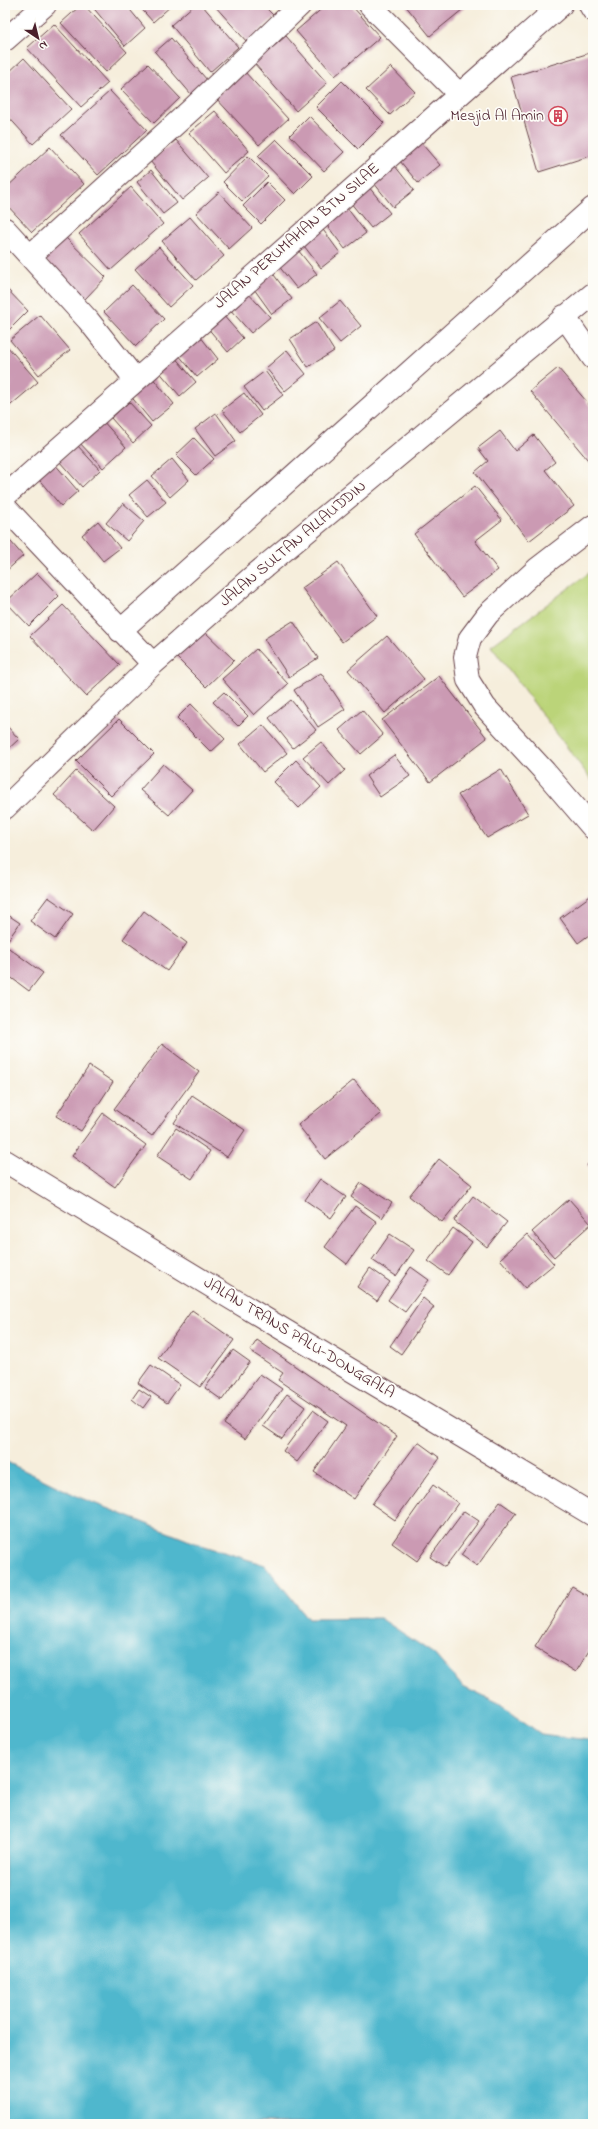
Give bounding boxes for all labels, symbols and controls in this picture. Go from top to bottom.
north arrow [18,18,58,58]
text: N [36,37,51,54]
place label: Mesjid Al Amin [450,104,544,128]
building icon: Mesjid Al Amin [547,105,569,127]
street label: JALAN PERUMAHAN BTN SILAE [209,157,385,315]
street label: JALAN SULTAN ALLAUDDIN [214,475,372,613]
street label: JALAN TRANS PALU-DONGGALA [199,1271,399,1405]

